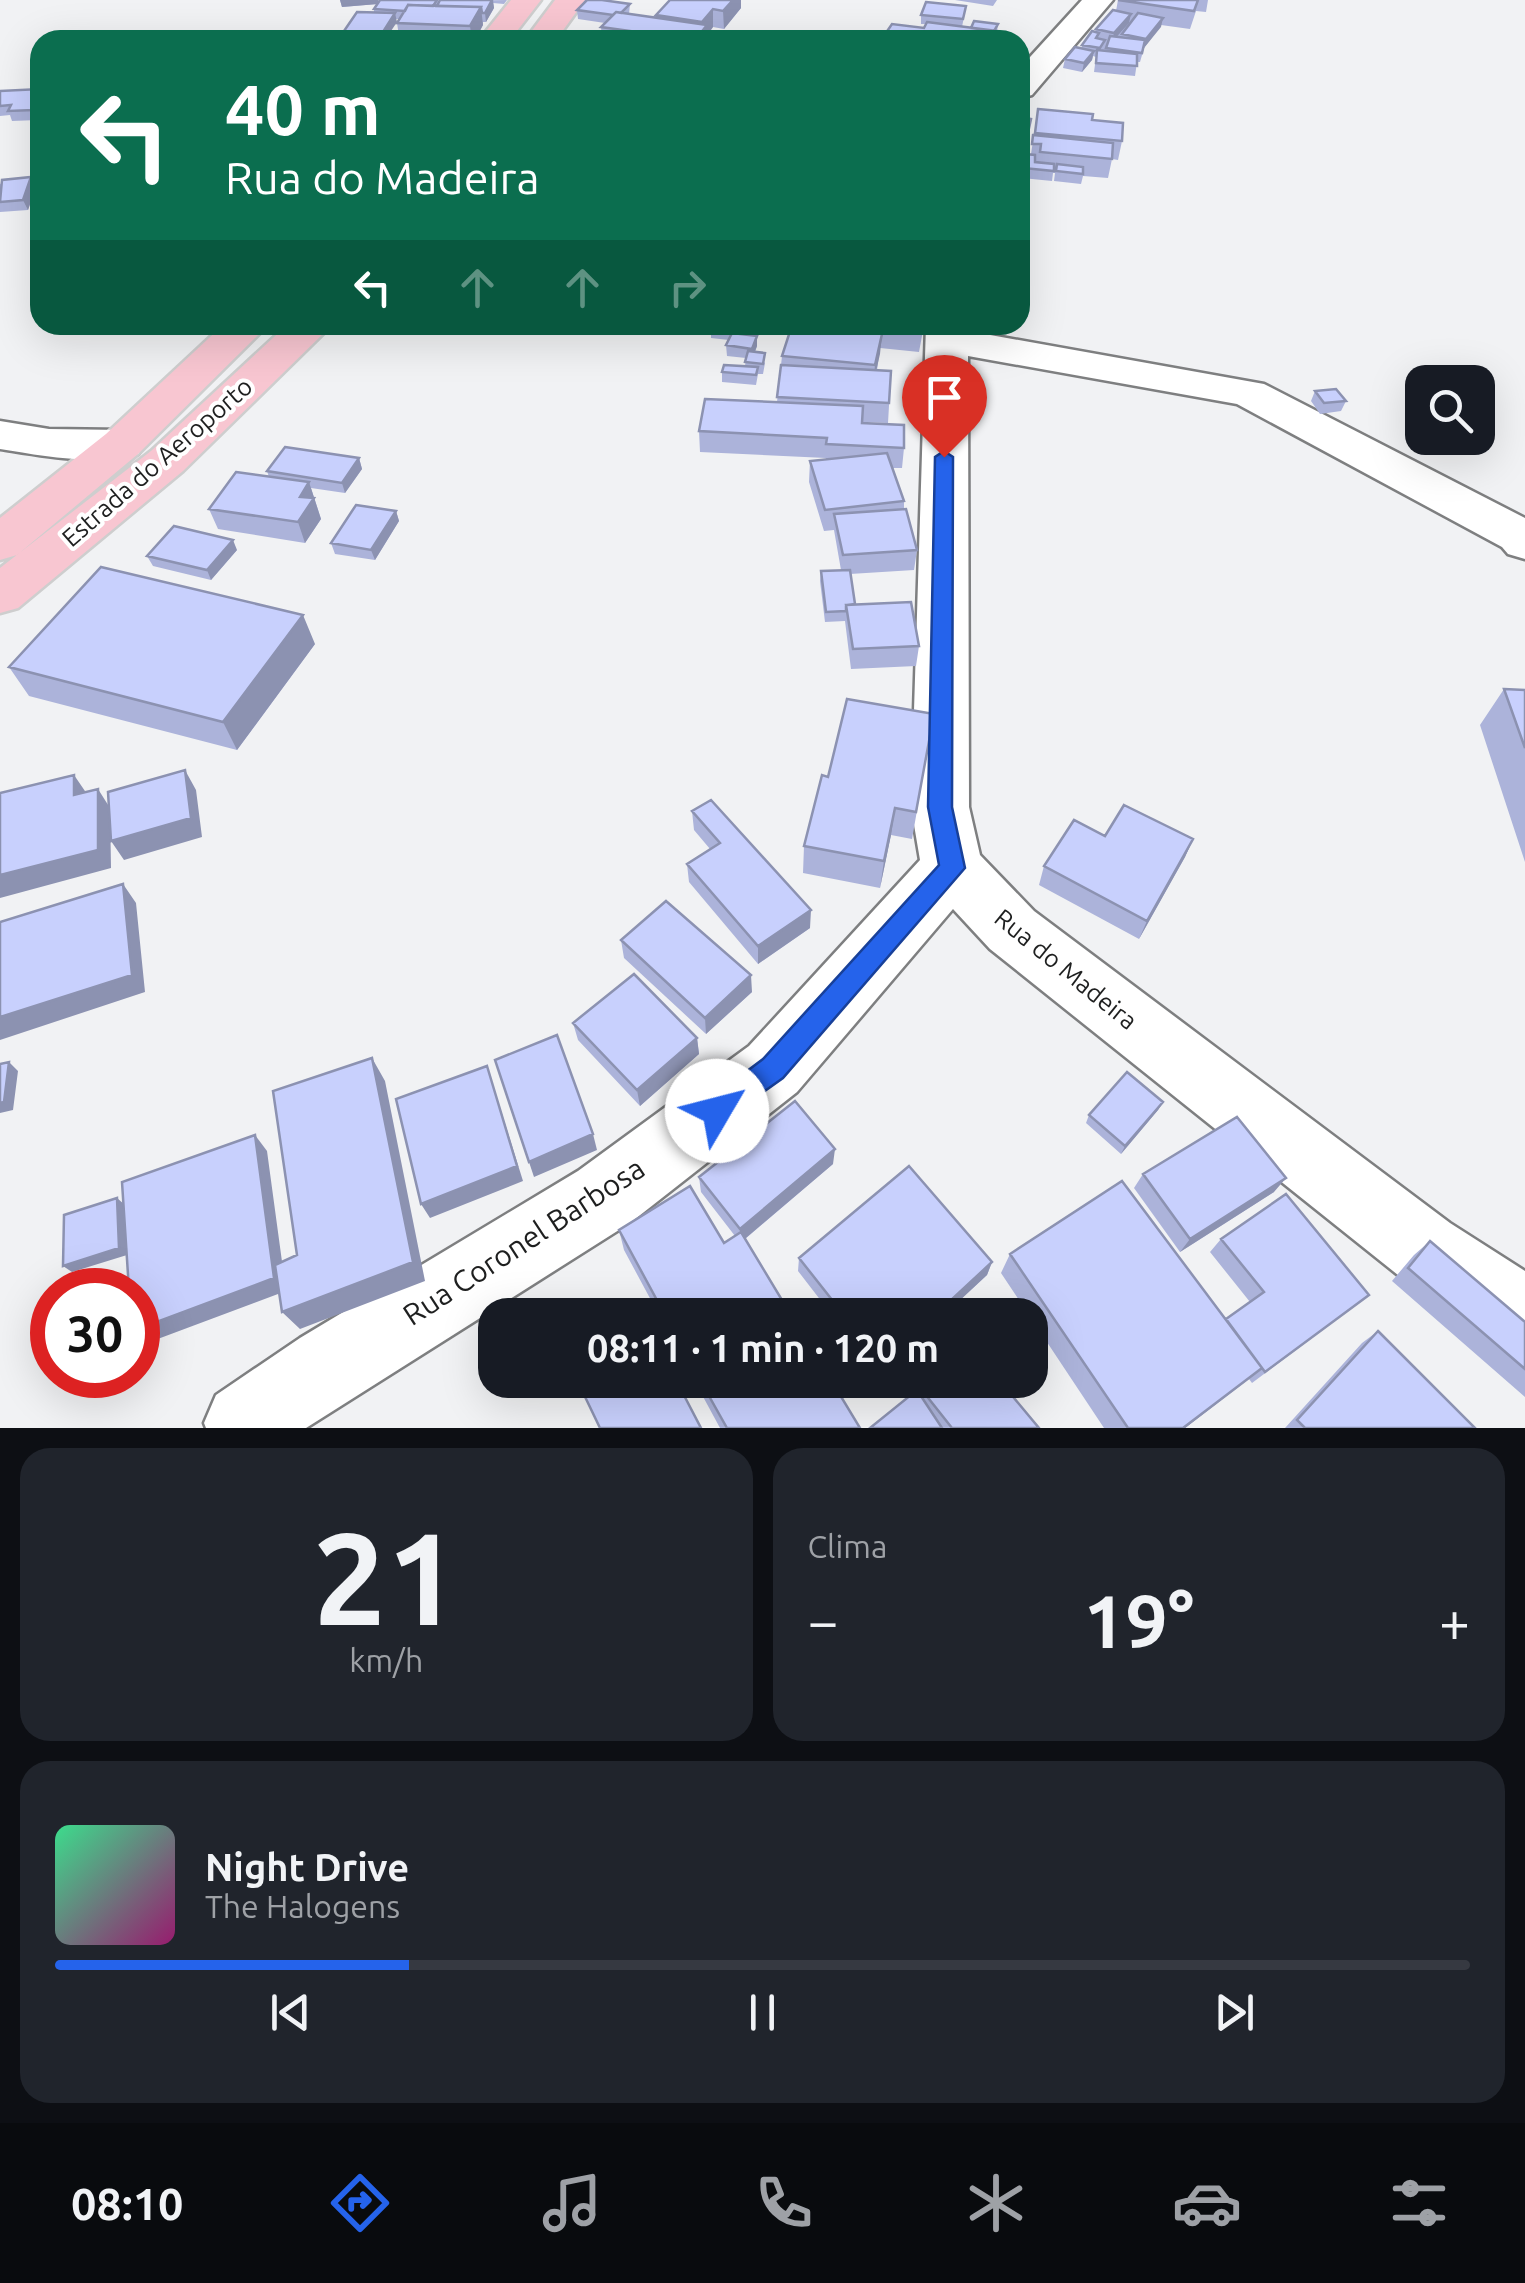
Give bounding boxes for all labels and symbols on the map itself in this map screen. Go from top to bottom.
pin [902,355,987,458]
street label: Estrada do Aeroporto [56,372,258,552]
street label: Rua do Madeira [989,903,1143,1035]
position arrow [665,1059,769,1163]
street label: Rua Coronel Barbosa [396,1150,650,1332]
speed limit sign: 30 [30,1268,160,1398]

